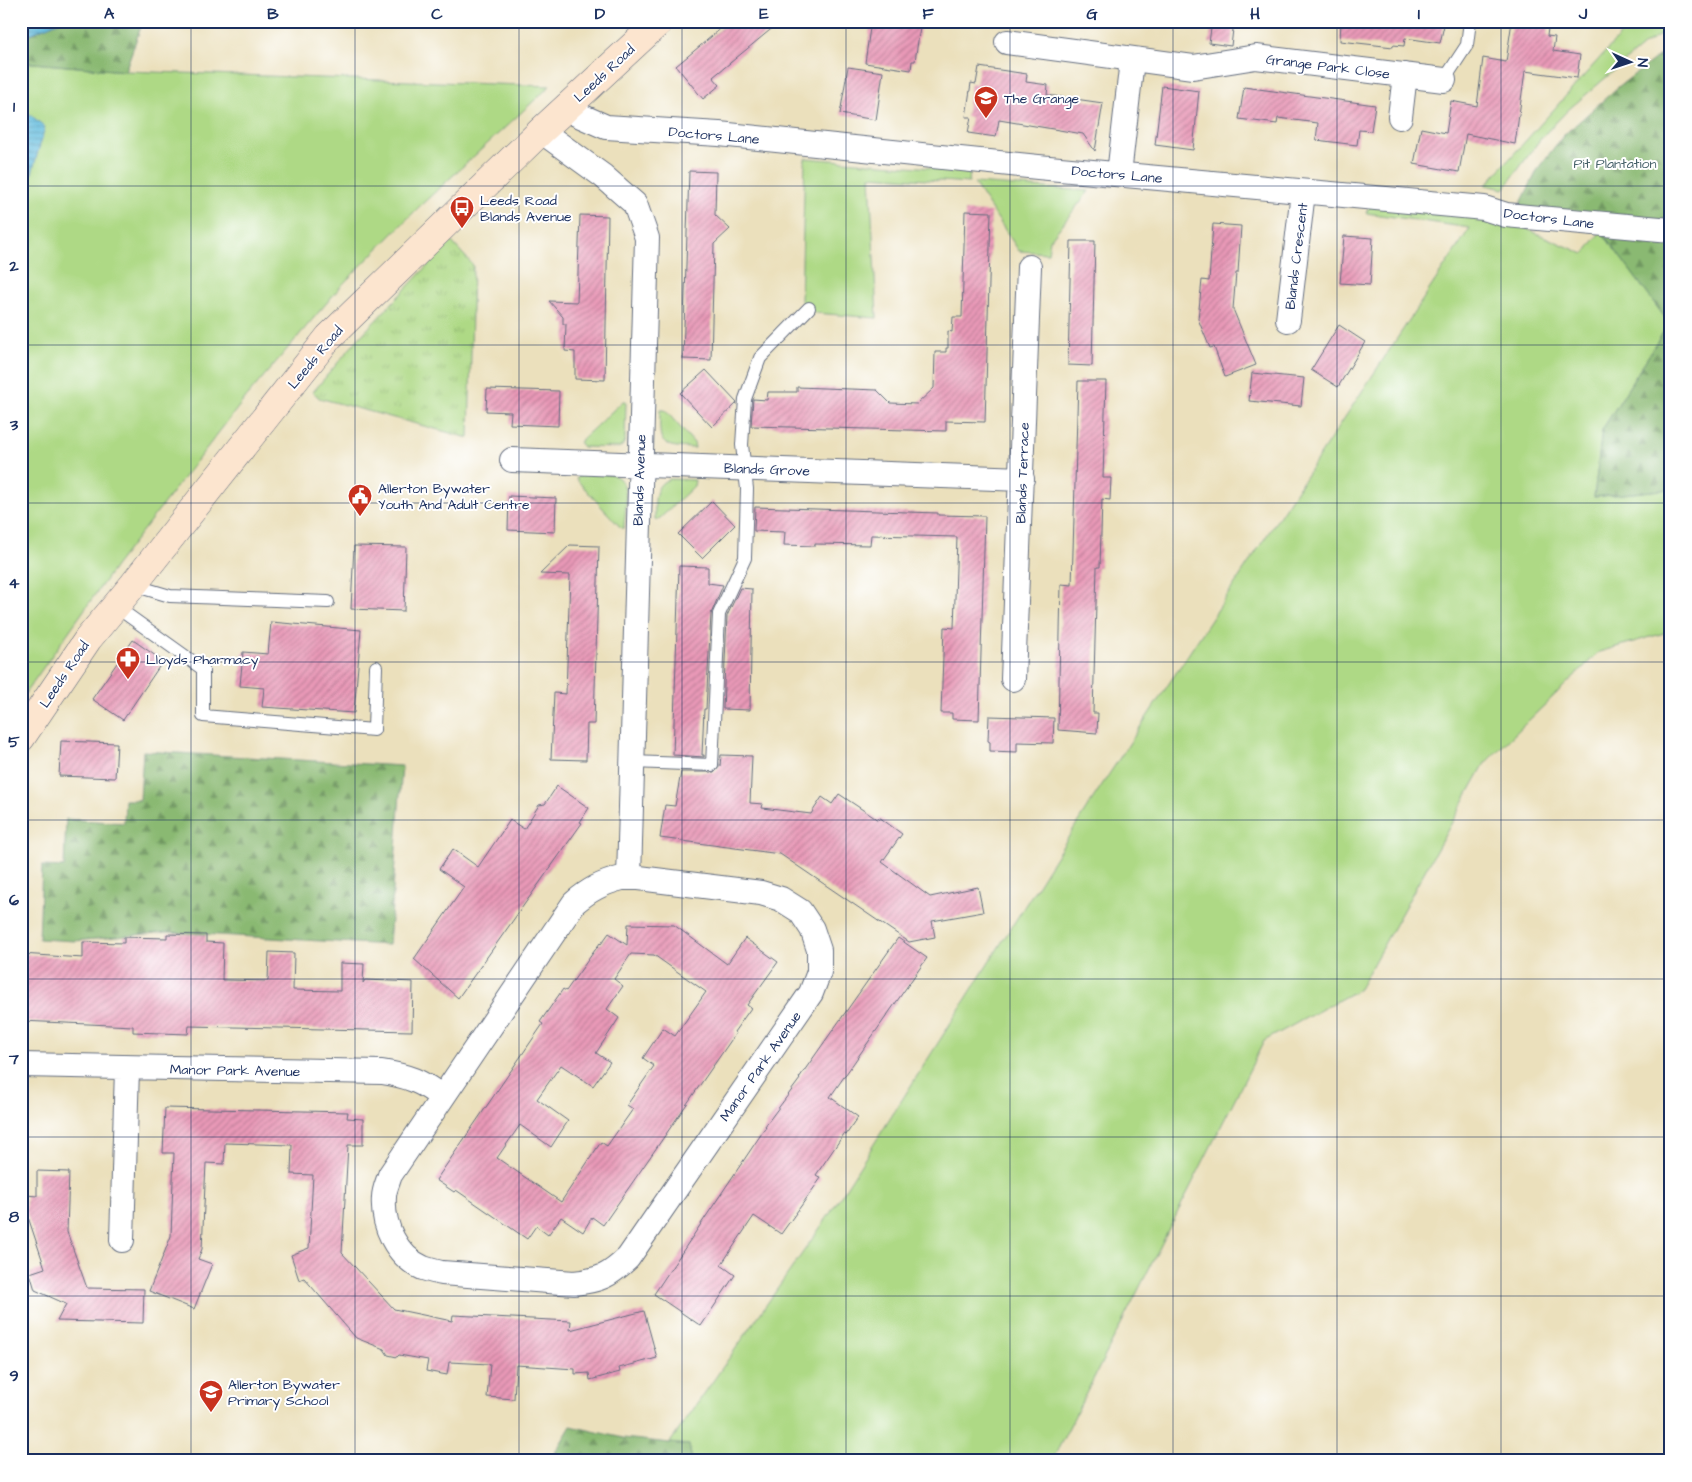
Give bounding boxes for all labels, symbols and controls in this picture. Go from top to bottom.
text: A [104,3,115,25]
text: B [267,3,279,25]
text: C [431,3,443,25]
text: D [595,3,606,25]
text: E [759,3,769,25]
text: F [922,3,934,25]
text: G [1086,3,1098,25]
text: H [1250,3,1260,25]
text: I [1418,3,1420,25]
text: J [1578,3,1588,25]
north arrow [1604,38,1654,88]
street label: Leeds Road [570,40,640,107]
street label: Grange Park Close [1265,49,1391,85]
text: N [1632,58,1652,68]
school or university icon: The Grange [973,85,999,119]
place label: The Grange [1004,89,1080,109]
text: 1 [13,96,16,118]
street label: Doctors Lane [668,122,761,150]
park label: Pit Plantation [1573,154,1657,174]
street label: Doctors Lane [1071,161,1164,189]
place label: Leeds Road Blands Avenue [480,191,572,227]
bus stop icon: Leeds Road Blands Avenue [449,195,475,229]
street label: Blands Crescent [1281,201,1314,311]
street label: Doctors Lane [1502,204,1596,235]
text: 2 [8,255,19,277]
street label: Leeds Road [283,322,348,393]
text: 3 [9,414,19,436]
street label: Blands Terrace [1011,422,1035,524]
street label: Blands Avenue [628,434,652,526]
street label: Blands Grove [724,459,811,482]
place label: Allerton Bywater Youth And Adult Centre [378,479,530,515]
public building icon: Allerton Bywater Youth And Adult Centre [347,483,373,517]
text: 4 [9,572,20,594]
street label: Leeds Road [35,637,95,712]
pharmacy icon: Lloyds Pharmacy [115,646,141,680]
place label: Lloyds Pharmacy [146,650,259,670]
text: 5 [8,731,20,753]
text: 6 [9,889,19,911]
street label: Manor Park Avenue [715,1007,807,1126]
text: 7 [8,1048,19,1070]
street label: Manor Park Avenue [170,1060,301,1082]
text: 8 [9,1206,20,1228]
text: 9 [9,1365,19,1387]
place label: Allerton Bywater Primary School [228,1375,340,1411]
school or university icon: Allerton Bywater Primary School [198,1379,224,1413]

